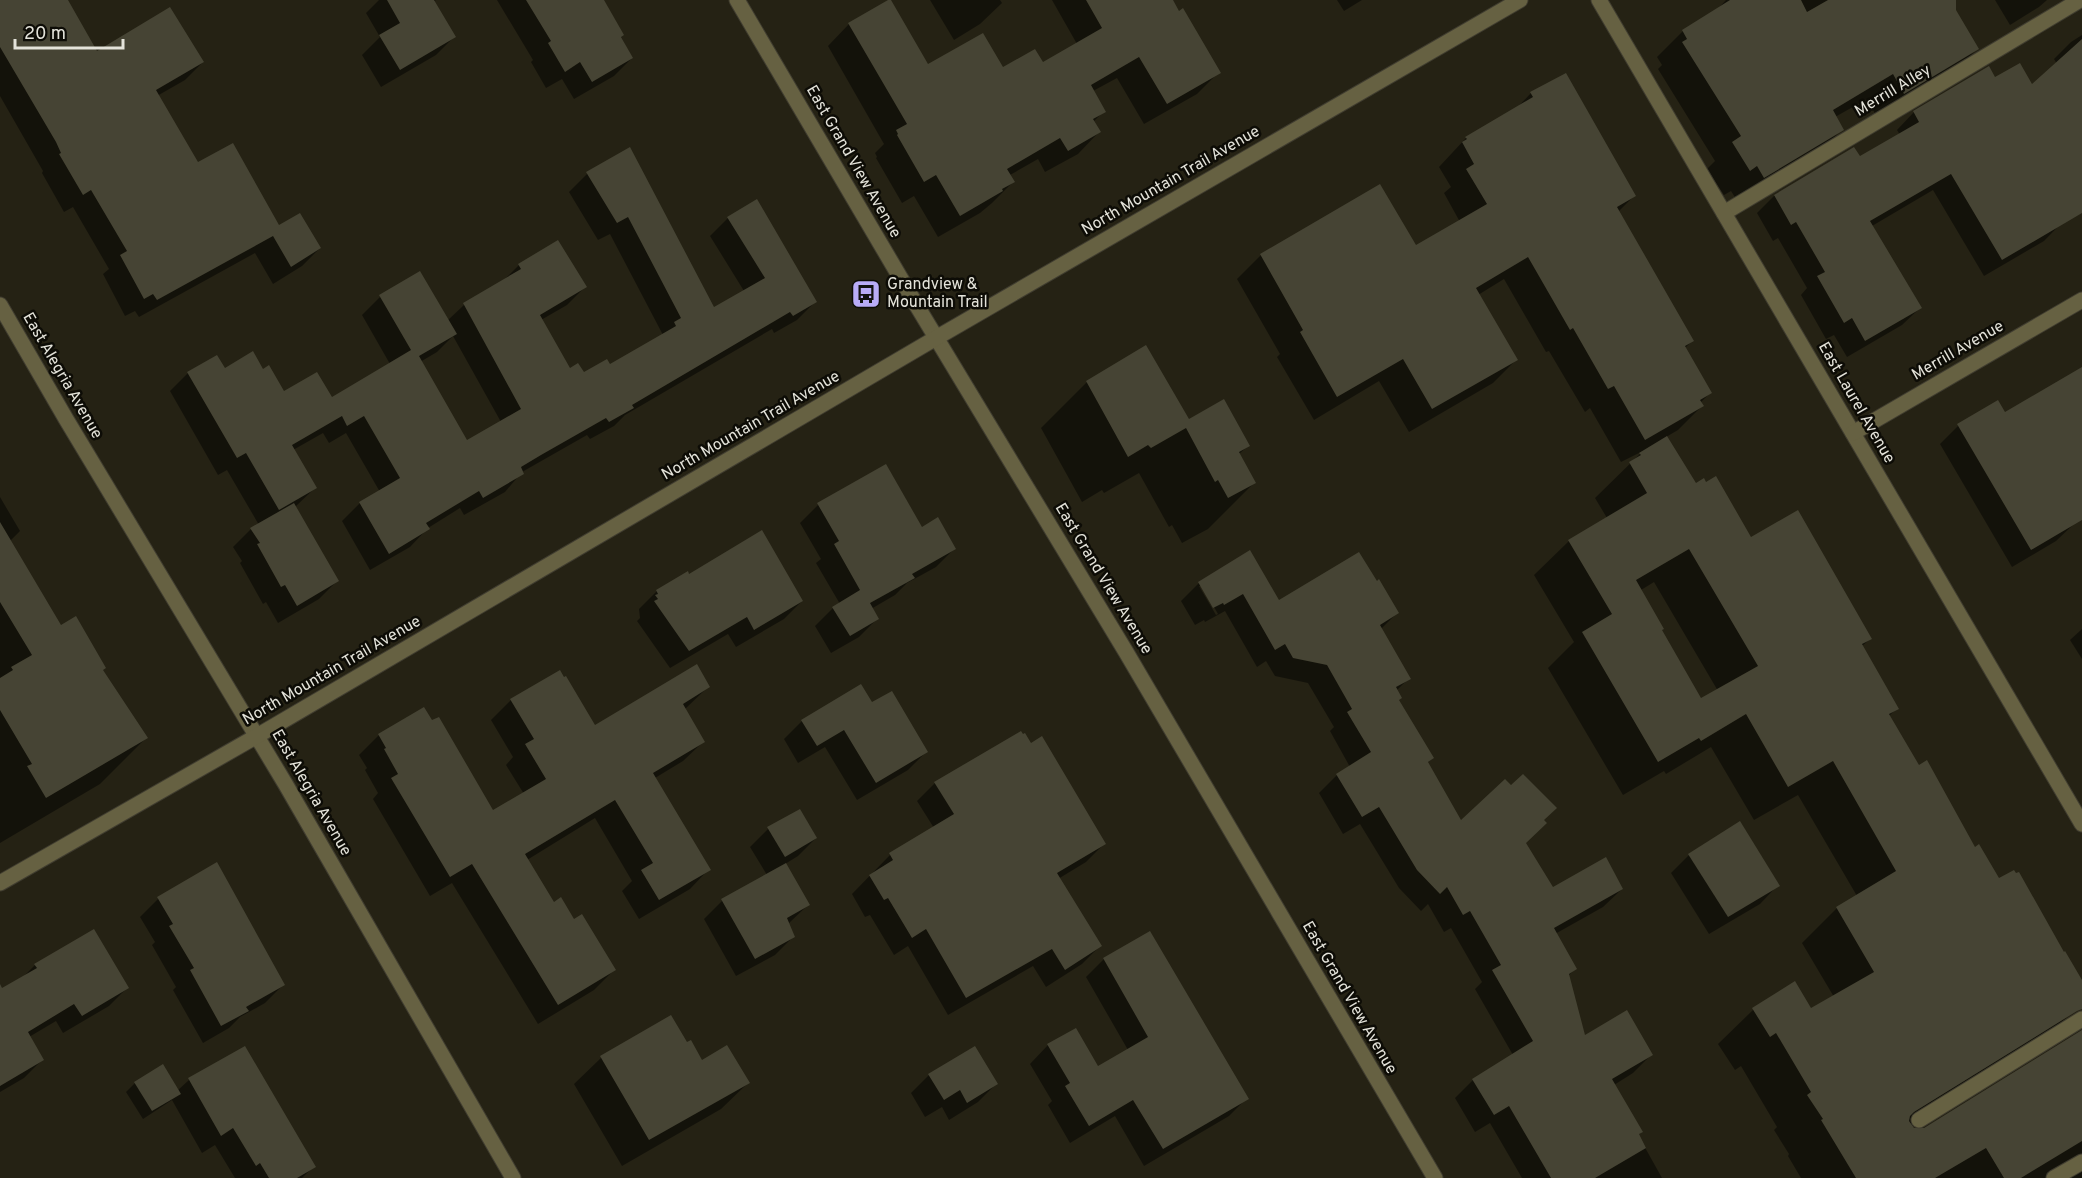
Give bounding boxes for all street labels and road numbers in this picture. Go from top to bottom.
street label: Merrill Alley [1851,60,1935,122]
street label: East Grand View Avenue [801,82,905,242]
street label: North Mountain Trail Avenue [1078,122,1264,240]
street label: East Alegria Avenue [18,309,106,443]
street label: Merrill Avenue [1908,317,2008,385]
street label: East Laurel Avenue [1813,339,1899,467]
street label: North Mountain Trail Avenue [658,367,844,485]
street label: East Grand View Avenue [1050,500,1156,658]
street label: North Mountain Trail Avenue [239,612,425,730]
street label: East Alegria Avenue [267,726,355,860]
street label: East Grand View Avenue [1297,918,1401,1078]

